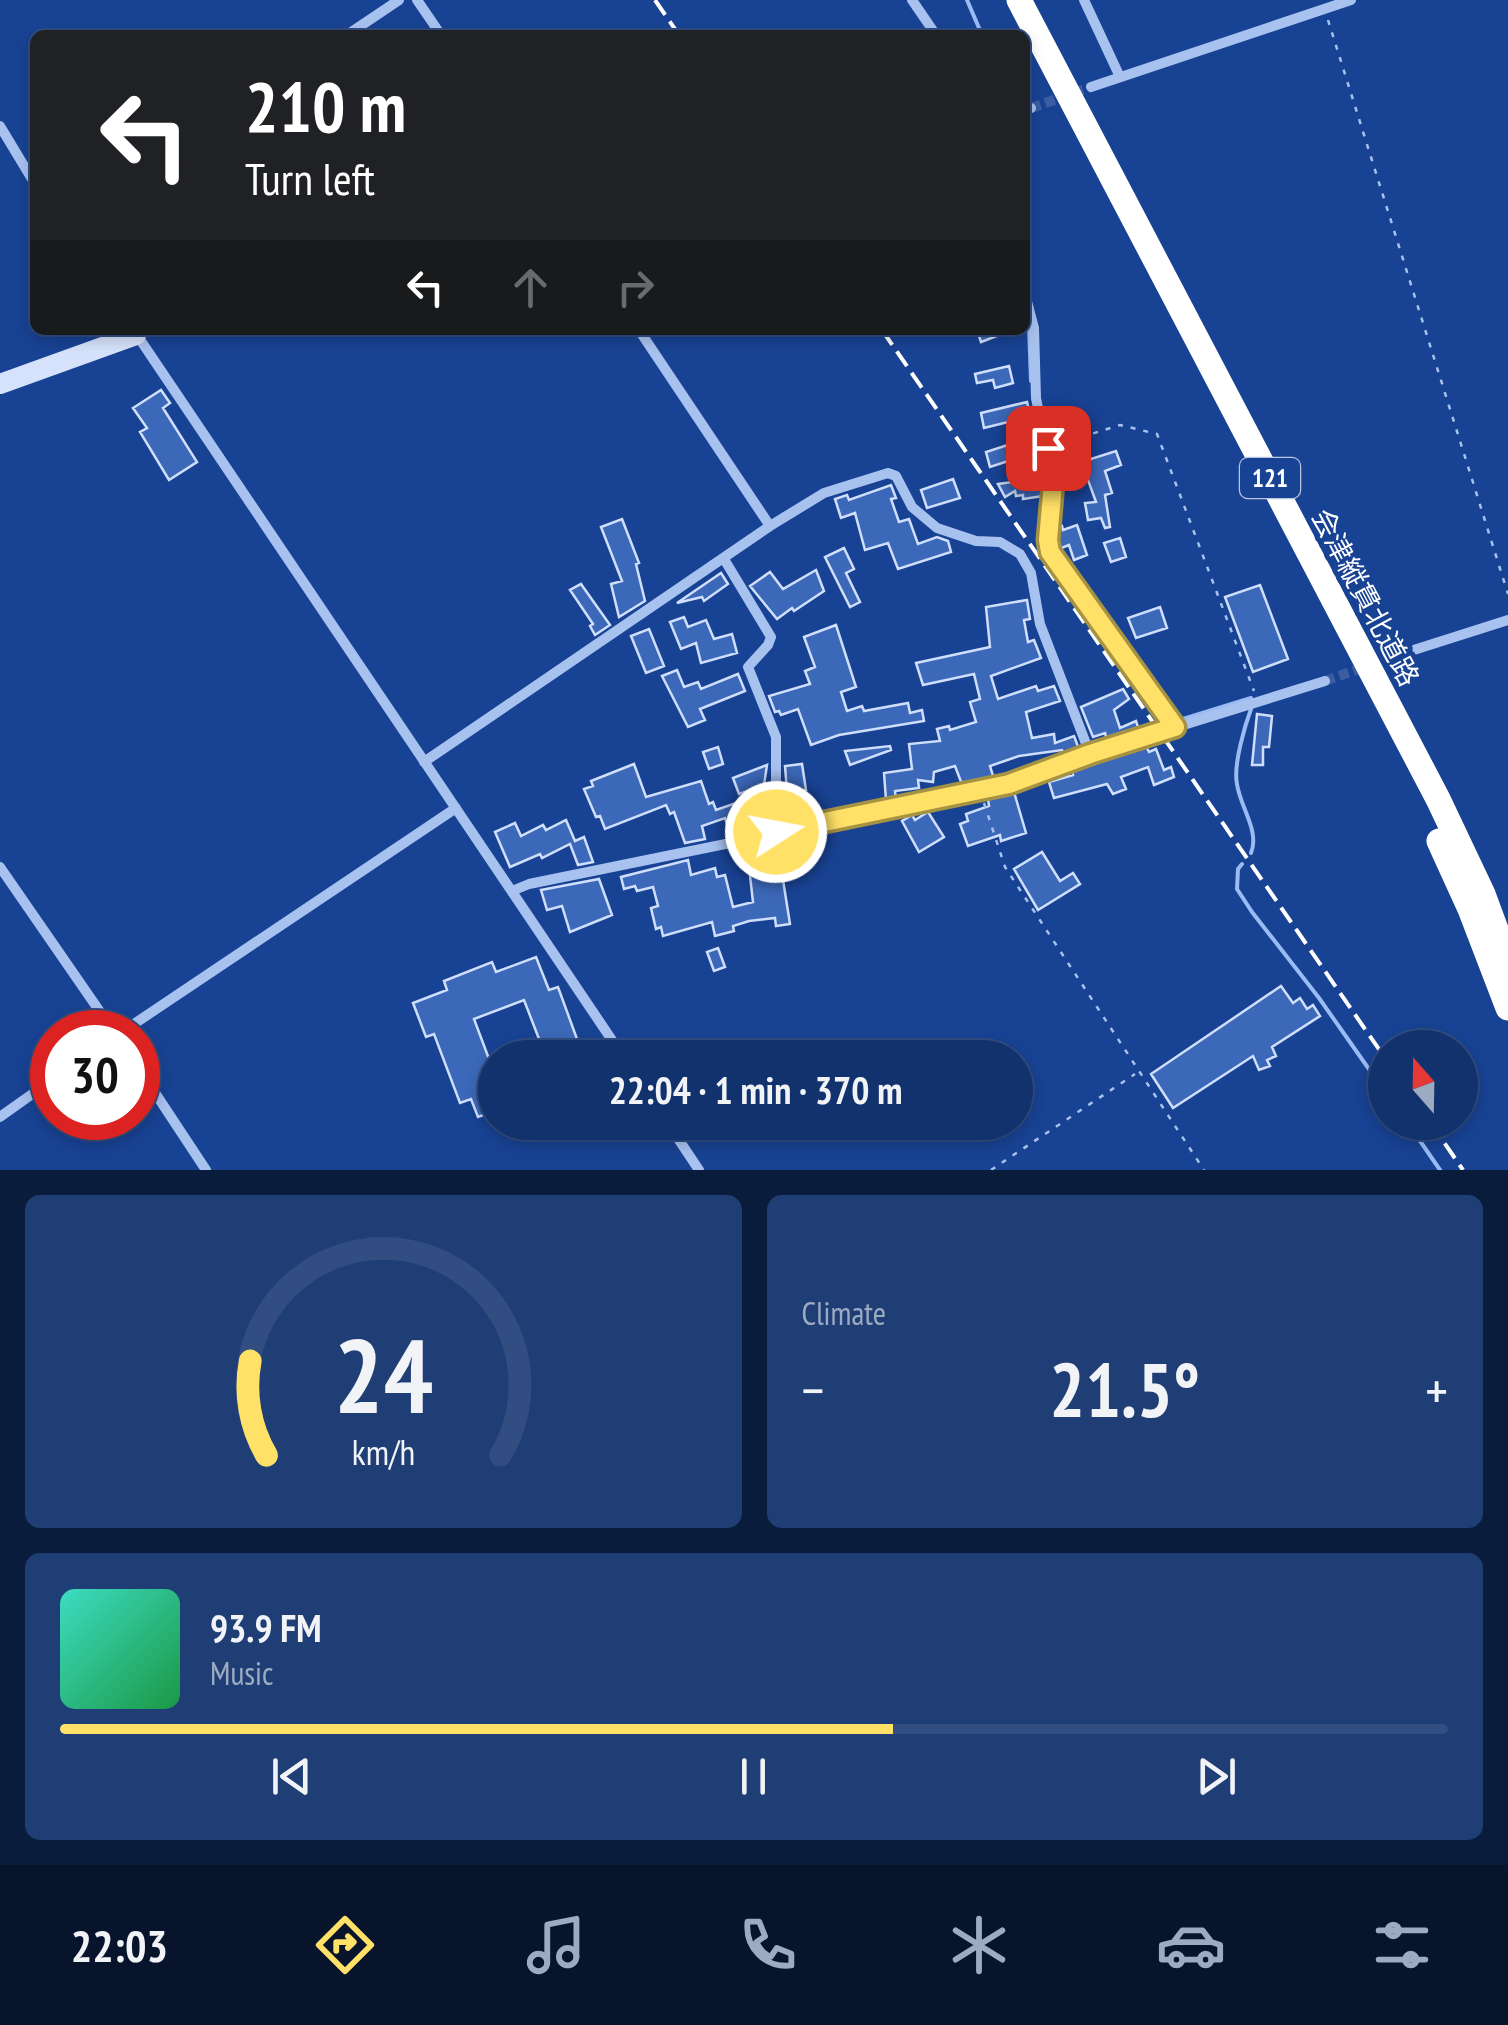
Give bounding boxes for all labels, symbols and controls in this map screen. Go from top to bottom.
text: 210 m [245,61,406,151]
icon: left [80,70,210,200]
text: Turn left [245,149,375,207]
icon: left [398,260,453,315]
icon: ahead [503,260,558,315]
icon: right [608,260,663,315]
pin [1006,406,1091,491]
icon: arrive [1021,421,1076,476]
road number: 121 [1240,458,1300,498]
street label: 会津縦貫北道路 [1304,502,1428,692]
position arrow [724,780,828,884]
speed limit sign: 30 [30,1010,160,1140]
north arrow [1368,1030,1478,1140]
map controls [1368,1030,1478,1140]
text: 22:04 · 1 min · 370 m [609,1065,902,1114]
text: Climate [802,1292,886,1334]
text: 24 [334,1307,433,1442]
text: 21.5° [1049,1341,1200,1438]
text: − [802,1354,824,1425]
text: + [1425,1354,1448,1425]
text: km/h [352,1429,415,1475]
text: 93.9 FM [210,1603,322,1652]
text: Music [210,1652,273,1694]
icon: previous [264,1749,319,1804]
icon: pause [726,1749,781,1804]
icon: next [1189,1749,1244,1804]
icon: directions [310,1910,380,1980]
icon: music [521,1910,591,1980]
icon: phone [733,1910,803,1980]
icon: climate [944,1910,1014,1980]
icon: car [1156,1910,1226,1980]
icon: filters [1367,1910,1437,1980]
text: 22:03 [71,1916,168,1974]

